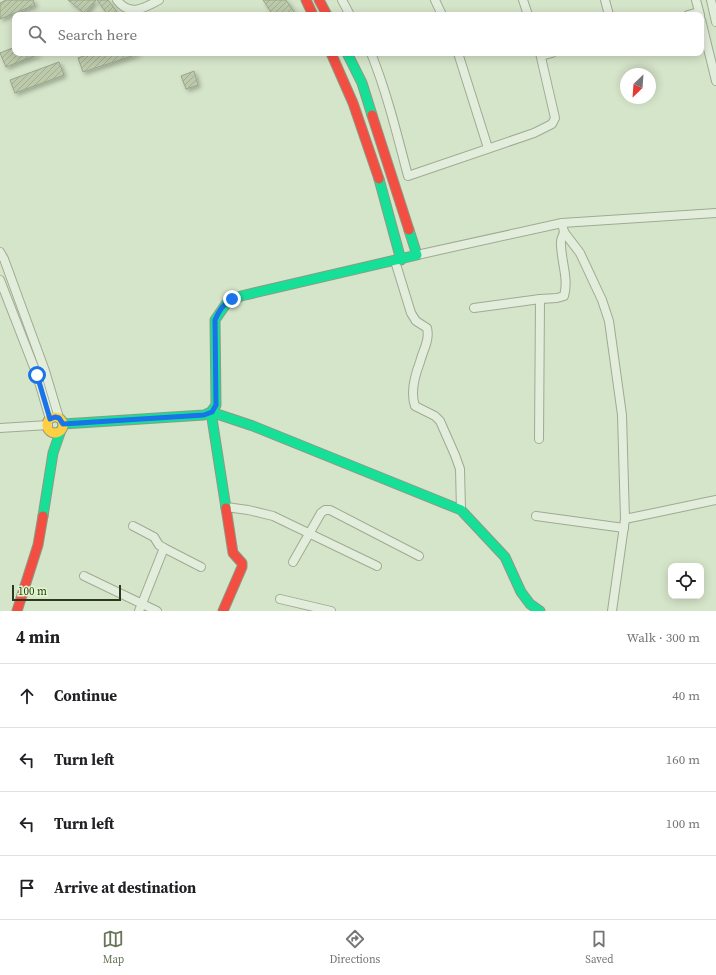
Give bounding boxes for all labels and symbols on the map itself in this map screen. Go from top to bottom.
north arrow [620,68,656,104]
route end [223,290,241,308]
route start [28,366,46,384]
scale bar [12,583,121,602]

